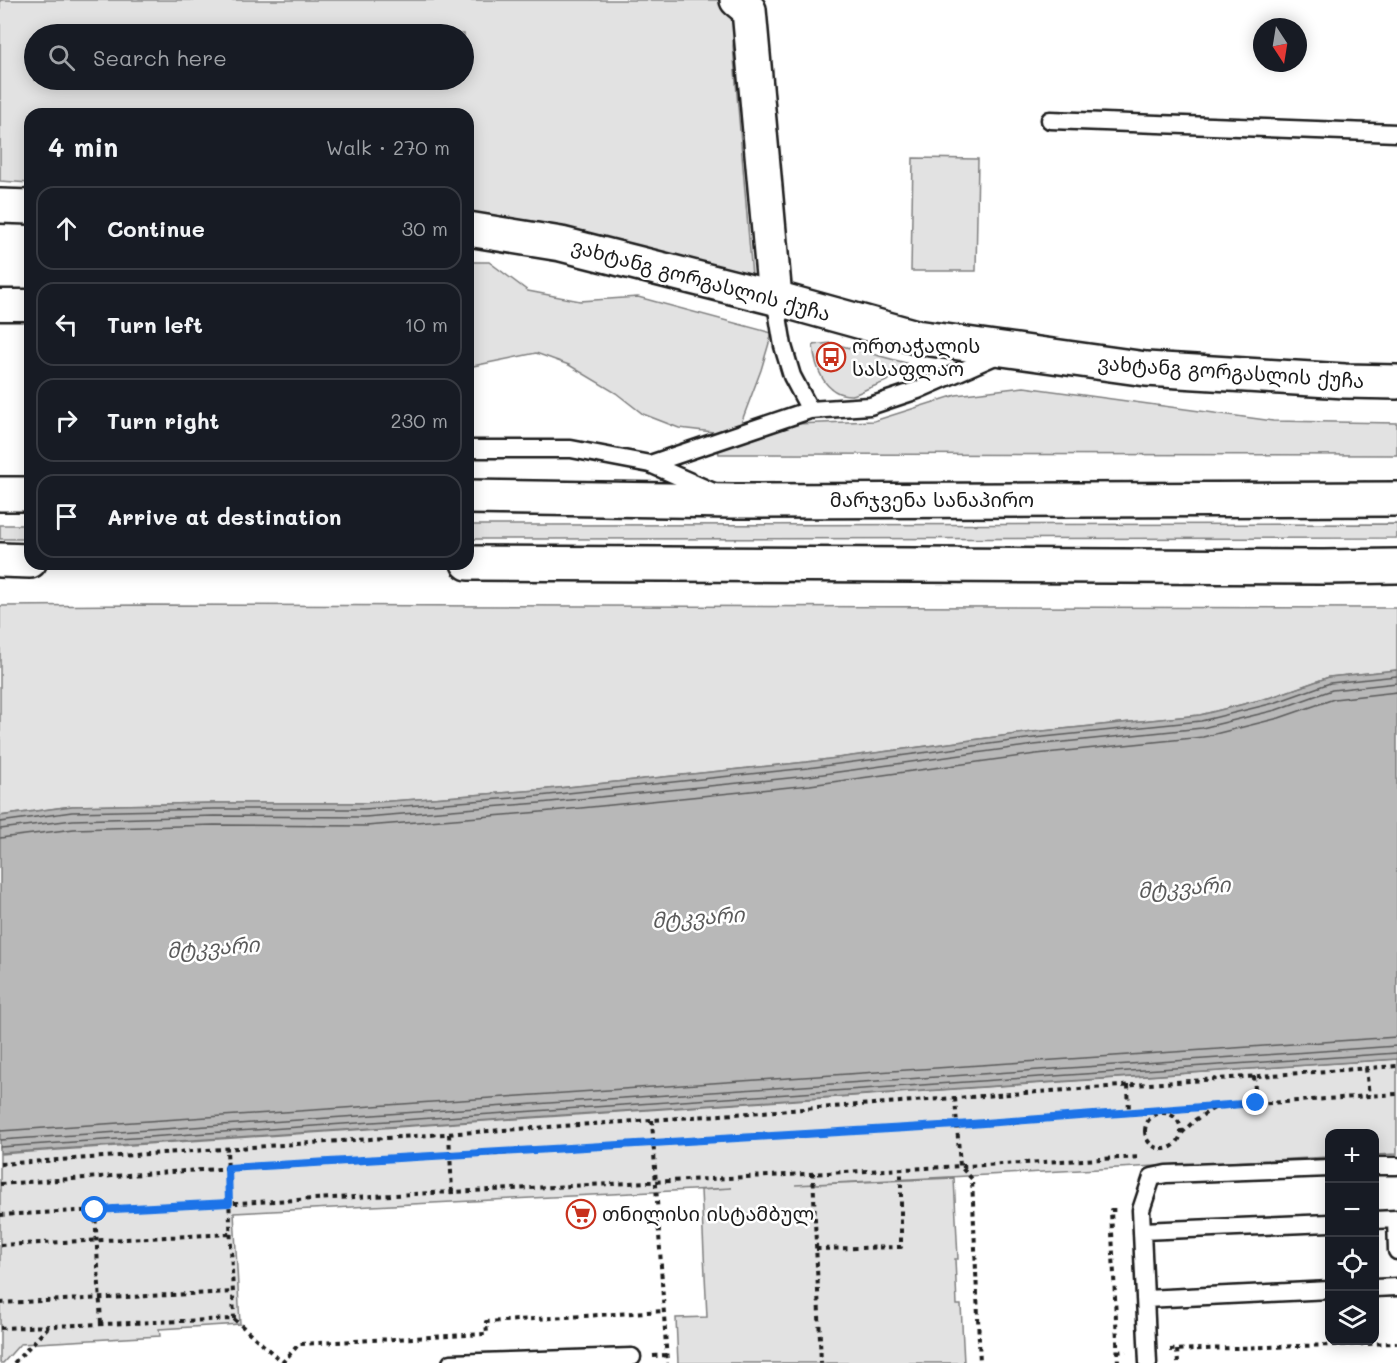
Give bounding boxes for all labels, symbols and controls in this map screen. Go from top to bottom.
north arrow [1253,18,1307,72]
search box [24,24,474,90]
icon: search [45,41,78,74]
text: Search here [93,43,227,72]
text: 4 min [48,130,118,164]
text: Walk · 270 m [326,134,450,160]
icon: ahead [50,212,83,245]
text: Continue [107,214,205,243]
text: 30 m [402,215,448,241]
street label: ვახტანგ გორგასლის ქუჩა [569,232,834,327]
icon: left [50,308,83,341]
text: Turn left [107,310,203,339]
text: 10 m [404,311,448,337]
place label: ორთაჭალის სასაფლაო [852,332,980,382]
bus stop icon: ორთაჭალის სასაფლაო [815,341,847,373]
street label: ვახტანგ გორგასლის ქუჩა [1097,349,1365,394]
icon: right [50,404,83,437]
text: Turn right [107,406,219,435]
text: 230 m [390,407,448,433]
street label: მარჯვენა სანაპირო [830,486,1034,512]
icon: arrive [50,500,83,533]
text: Arrive at destination [107,502,342,531]
water label: მტკვარი [1137,870,1232,904]
water label: მტკვარი [651,900,746,934]
water label: მტკვარი [166,930,261,964]
route end [1242,1089,1268,1115]
map controls [1325,1129,1379,1345]
button: + [1325,1129,1379,1183]
button: − [1325,1183,1379,1237]
route start [81,1196,107,1222]
supermarket icon: თნილისი ისტამბულ [565,1198,597,1230]
place label: თნილისი ისტამბულ [602,1200,814,1227]
button: locate [1325,1237,1379,1291]
button: layers [1325,1291,1379,1345]

